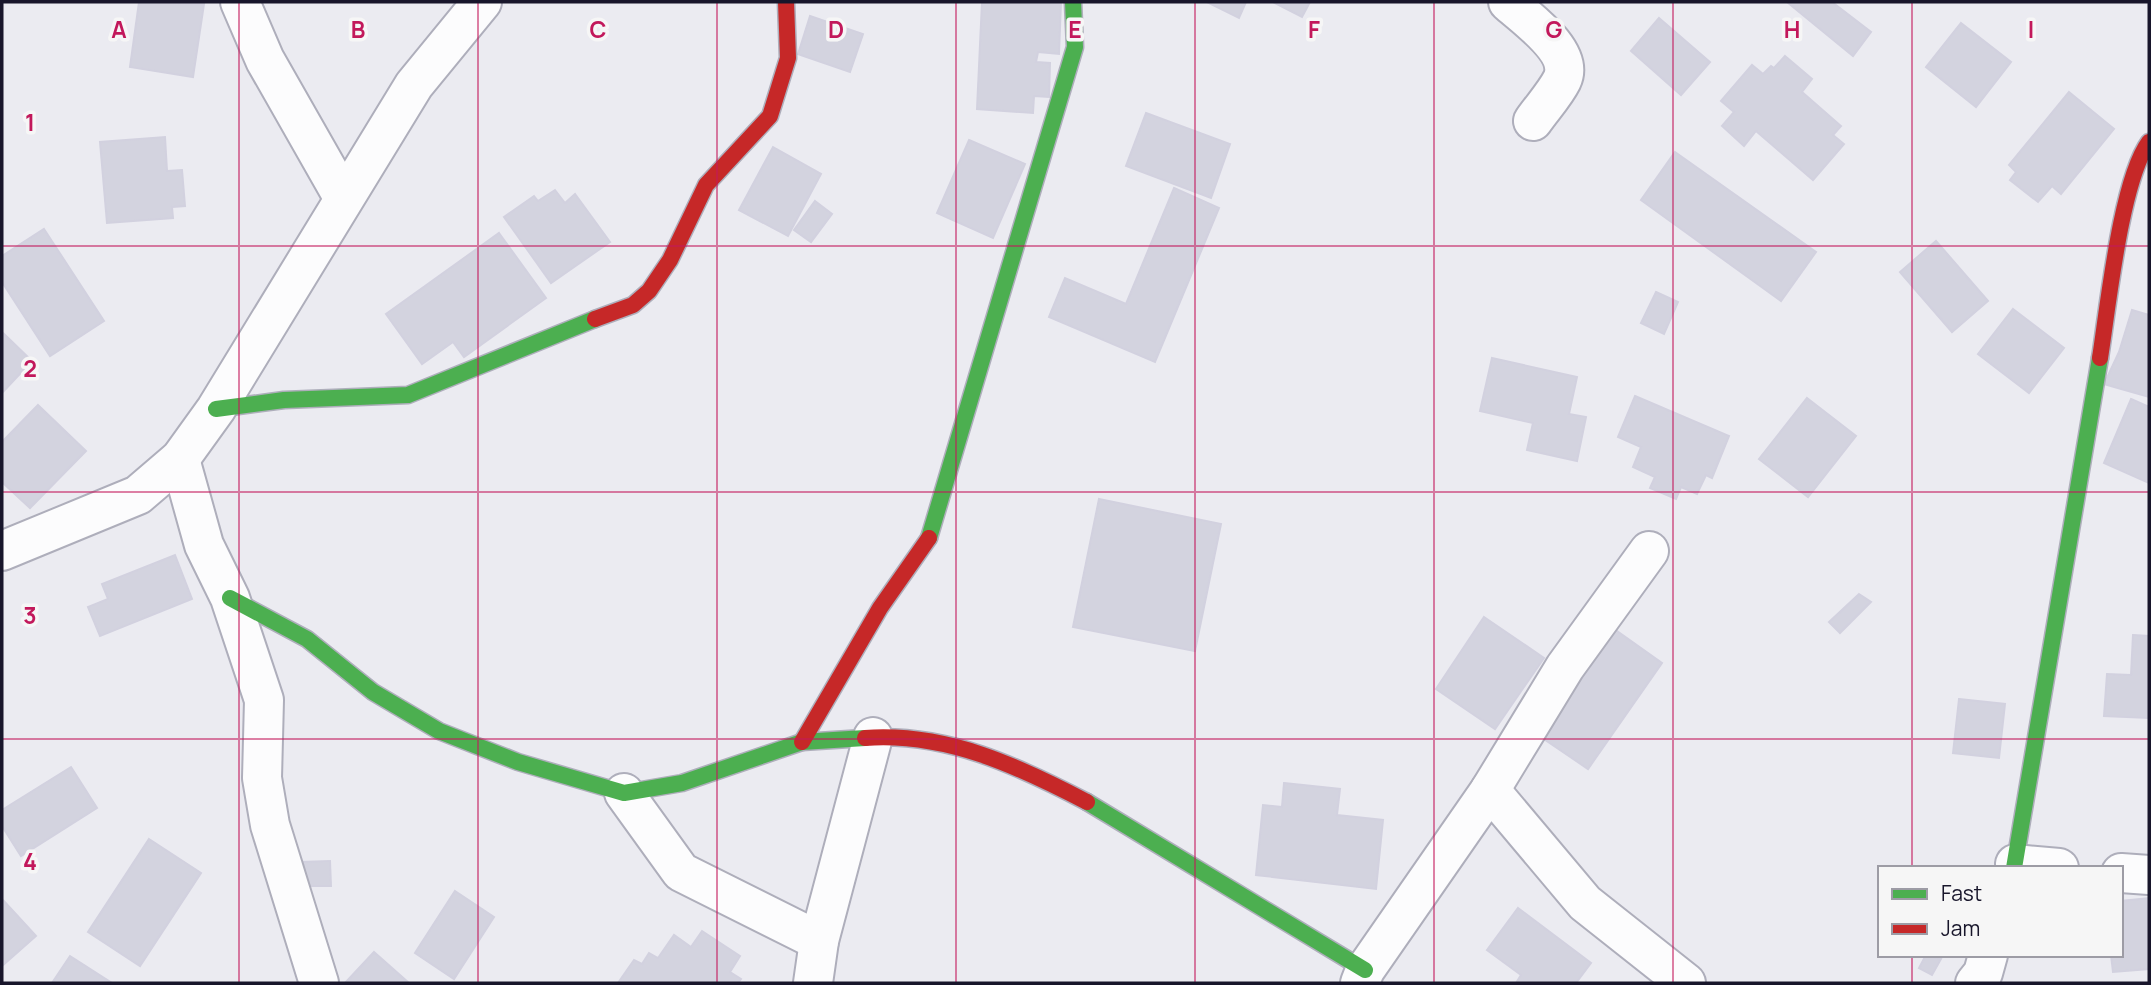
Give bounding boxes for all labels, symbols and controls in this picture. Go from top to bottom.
text: A [111,13,127,45]
text: B [351,13,365,45]
text: C [590,13,607,45]
text: D [828,13,844,45]
text: E [1068,13,1082,45]
text: F [1308,13,1320,45]
text: G [1546,13,1563,45]
text: H [1784,13,1800,45]
text: I [2028,13,2034,45]
text: 1 [25,106,35,138]
text: 2 [23,352,37,384]
text: 3 [23,599,37,631]
text: 4 [23,845,37,877]
legend [1878,866,2123,957]
text: Fast [1941,879,1982,907]
text: Jam [1941,914,1980,942]

